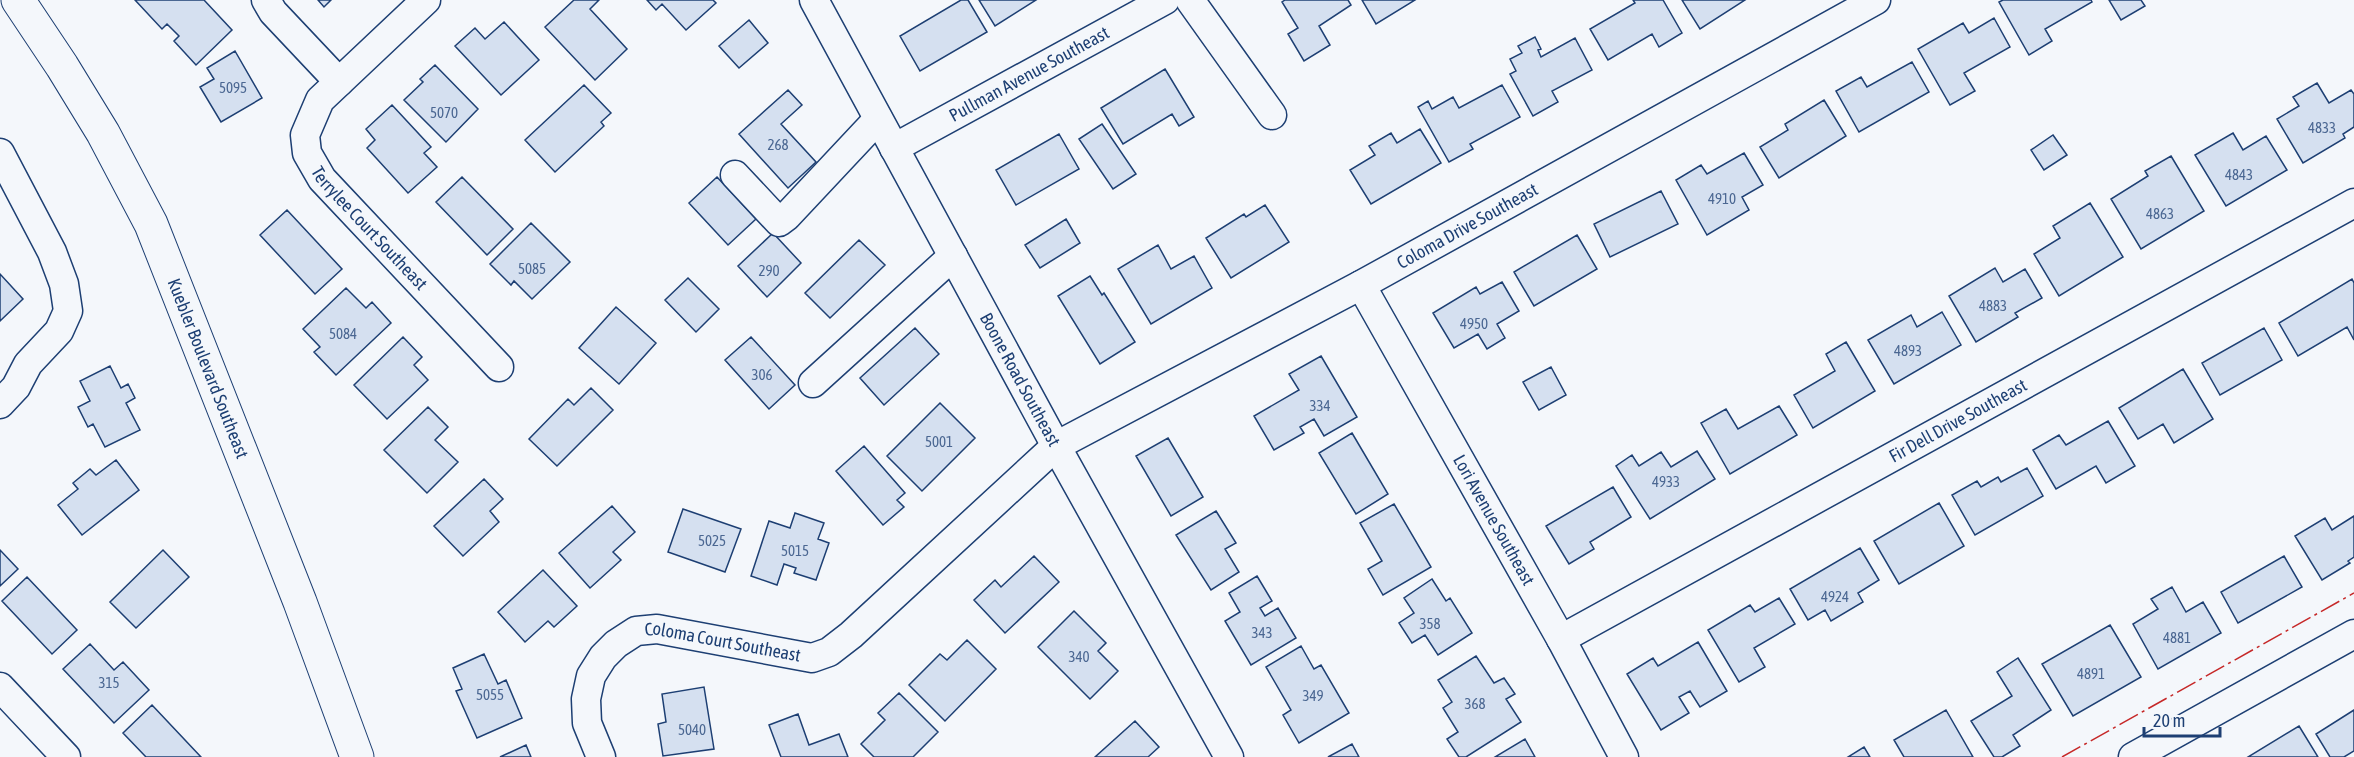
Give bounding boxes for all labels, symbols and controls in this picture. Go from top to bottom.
street label: Pullman Avenue Southeast [945,22,1112,126]
house number: 5095 [219,79,247,96]
house number: 5070 [430,104,458,121]
house number: 4833 [2308,119,2336,136]
house number: 268 [767,136,789,153]
street label: Terrylee Court Southeast [307,163,432,294]
house number: 4843 [2225,166,2253,183]
street label: Coloma Drive Southeast [1393,178,1541,273]
house number: 4910 [1708,190,1736,207]
house number: 4863 [2146,205,2174,222]
house number: 5085 [518,260,546,277]
house number: 290 [758,262,780,279]
street label: Kuebler Boulevard Southeast [163,275,253,461]
house number: 4883 [1979,297,2007,314]
street label: Boone Road Southeast [976,309,1065,450]
house number: 4950 [1460,315,1488,332]
house number: 5084 [329,325,357,342]
house number: 4893 [1894,342,1922,359]
house number: 306 [751,366,773,383]
street label: Fir Dell Drive Southeast [1885,374,2030,467]
house number: 334 [1309,397,1331,414]
house number: 5001 [925,433,953,450]
street label: Lori Avenue Southeast [1449,451,1539,589]
house number: 4933 [1652,473,1680,490]
house number: 5025 [698,532,726,549]
house number: 5015 [781,542,809,559]
house number: 4924 [1821,588,1849,605]
house number: 358 [1419,615,1441,632]
street label: Coloma Court Southeast [644,617,803,666]
house number: 343 [1251,624,1273,641]
house number: 4881 [2163,629,2191,646]
house number: 340 [1068,648,1090,665]
house number: 4891 [2077,665,2105,682]
house number: 315 [98,674,120,691]
house number: 5055 [476,686,504,703]
house number: 349 [1302,687,1324,704]
house number: 368 [1464,695,1486,712]
scale bar [2144,700,2220,738]
text: 20 m [2153,710,2185,731]
house number: 5040 [678,721,706,738]

